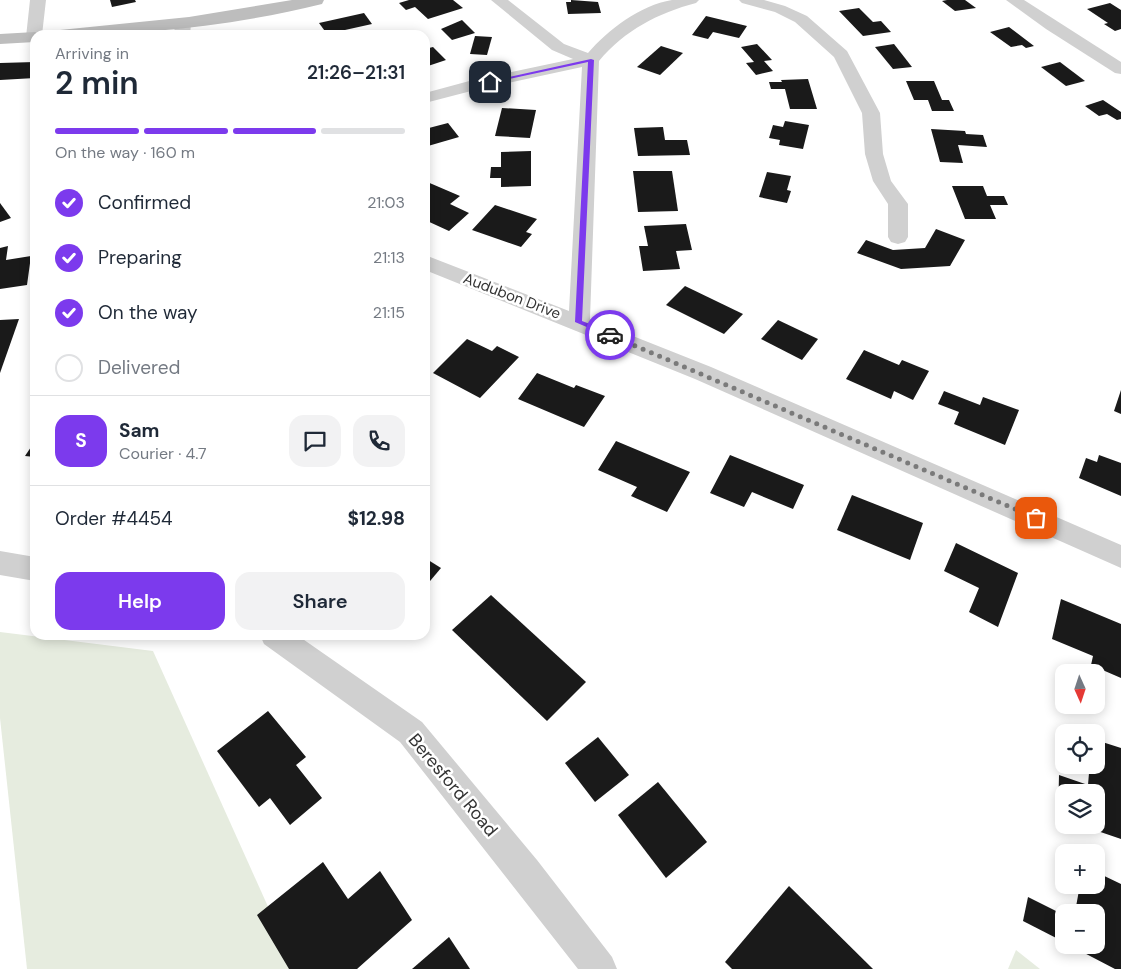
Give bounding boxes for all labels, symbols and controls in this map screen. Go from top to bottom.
text: Arriving in [55,43,129,64]
text: 21:26–21:31 [307,60,405,85]
pin [469,61,511,103]
text: 2 min [55,62,139,104]
icon: home [476,68,504,96]
text: On the way · 160 m [55,142,195,163]
icon: check [55,189,83,217]
text: Confirmed [98,190,191,215]
text: 21:03 [367,192,405,213]
icon: check [55,244,83,272]
text: Preparing [98,245,182,270]
text: 21:13 [373,247,405,268]
street label: Audubon Drive [460,268,564,324]
icon: check [55,299,83,327]
text: On the way [98,300,198,325]
text: 21:15 [373,302,405,323]
courier [585,310,635,360]
icon: car [596,321,624,349]
text: Delivered [98,355,180,380]
button: chat [289,415,341,467]
button: phone [353,415,405,467]
text: Sam [119,418,160,443]
text: S [75,428,87,453]
text: Courier · 4.7 [119,443,207,464]
pin [1015,497,1057,539]
icon: bag [1022,504,1050,532]
text: Order #4454 [55,506,173,531]
text: $12.98 [347,506,405,531]
button: Help [55,572,225,630]
button: Share [235,572,405,630]
north arrow [1055,664,1105,714]
map controls [1055,664,1105,954]
button: locate [1055,724,1105,774]
street label: Beresford Road [403,728,503,842]
button: layers [1055,784,1105,834]
button: + [1055,844,1105,894]
button: − [1055,904,1105,954]

